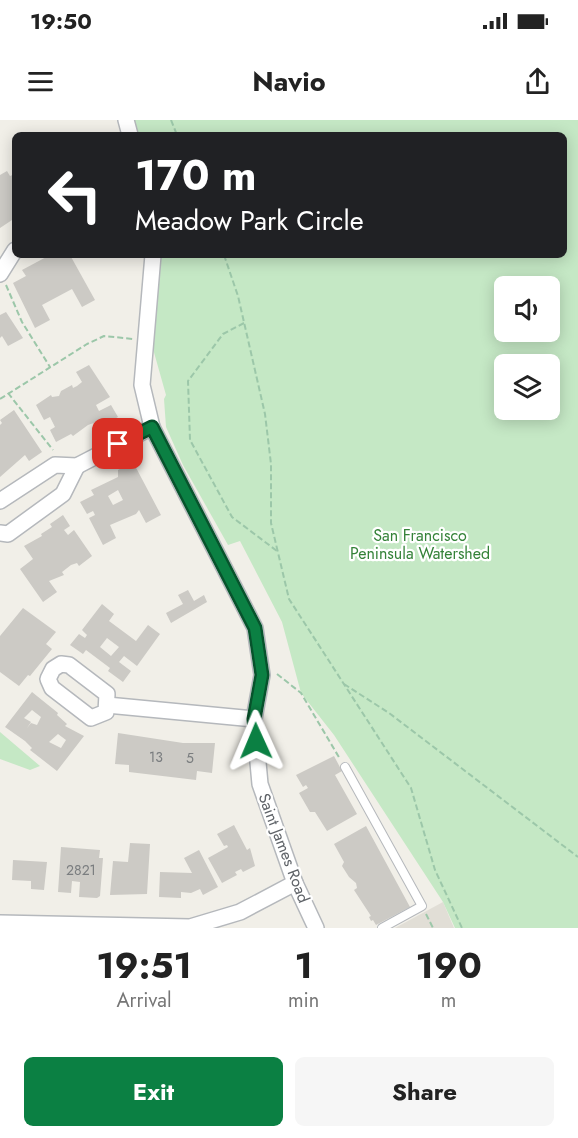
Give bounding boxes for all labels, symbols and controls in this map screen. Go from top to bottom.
text: 19:50 [30,5,92,37]
text: Navio [252,62,326,101]
icon: menu [24,65,57,98]
icon: share [521,65,554,98]
text: 170 m [135,145,257,206]
icon: left [36,156,114,234]
text: Meadow Park Circle [135,201,364,240]
map controls [494,276,560,420]
button: sound [494,276,560,342]
button: layers [494,354,560,420]
pin [92,418,143,469]
icon: arrive [101,427,134,460]
park label: San Francisco Peninsula Watershed [350,524,490,565]
position arrow [224,709,288,773]
house number: 13 [149,747,163,767]
house number: 5 [186,748,194,768]
street label: Saint James Road [253,790,315,906]
house number: 2821 [66,860,96,880]
text: 19:51 [96,939,192,991]
text: 1 [294,939,313,991]
text: 190 [416,939,482,991]
text: Arrival [116,986,172,1015]
text: min [288,986,319,1015]
text: m [441,986,456,1015]
button: Exit [24,1057,283,1126]
button: Share [295,1057,554,1126]

